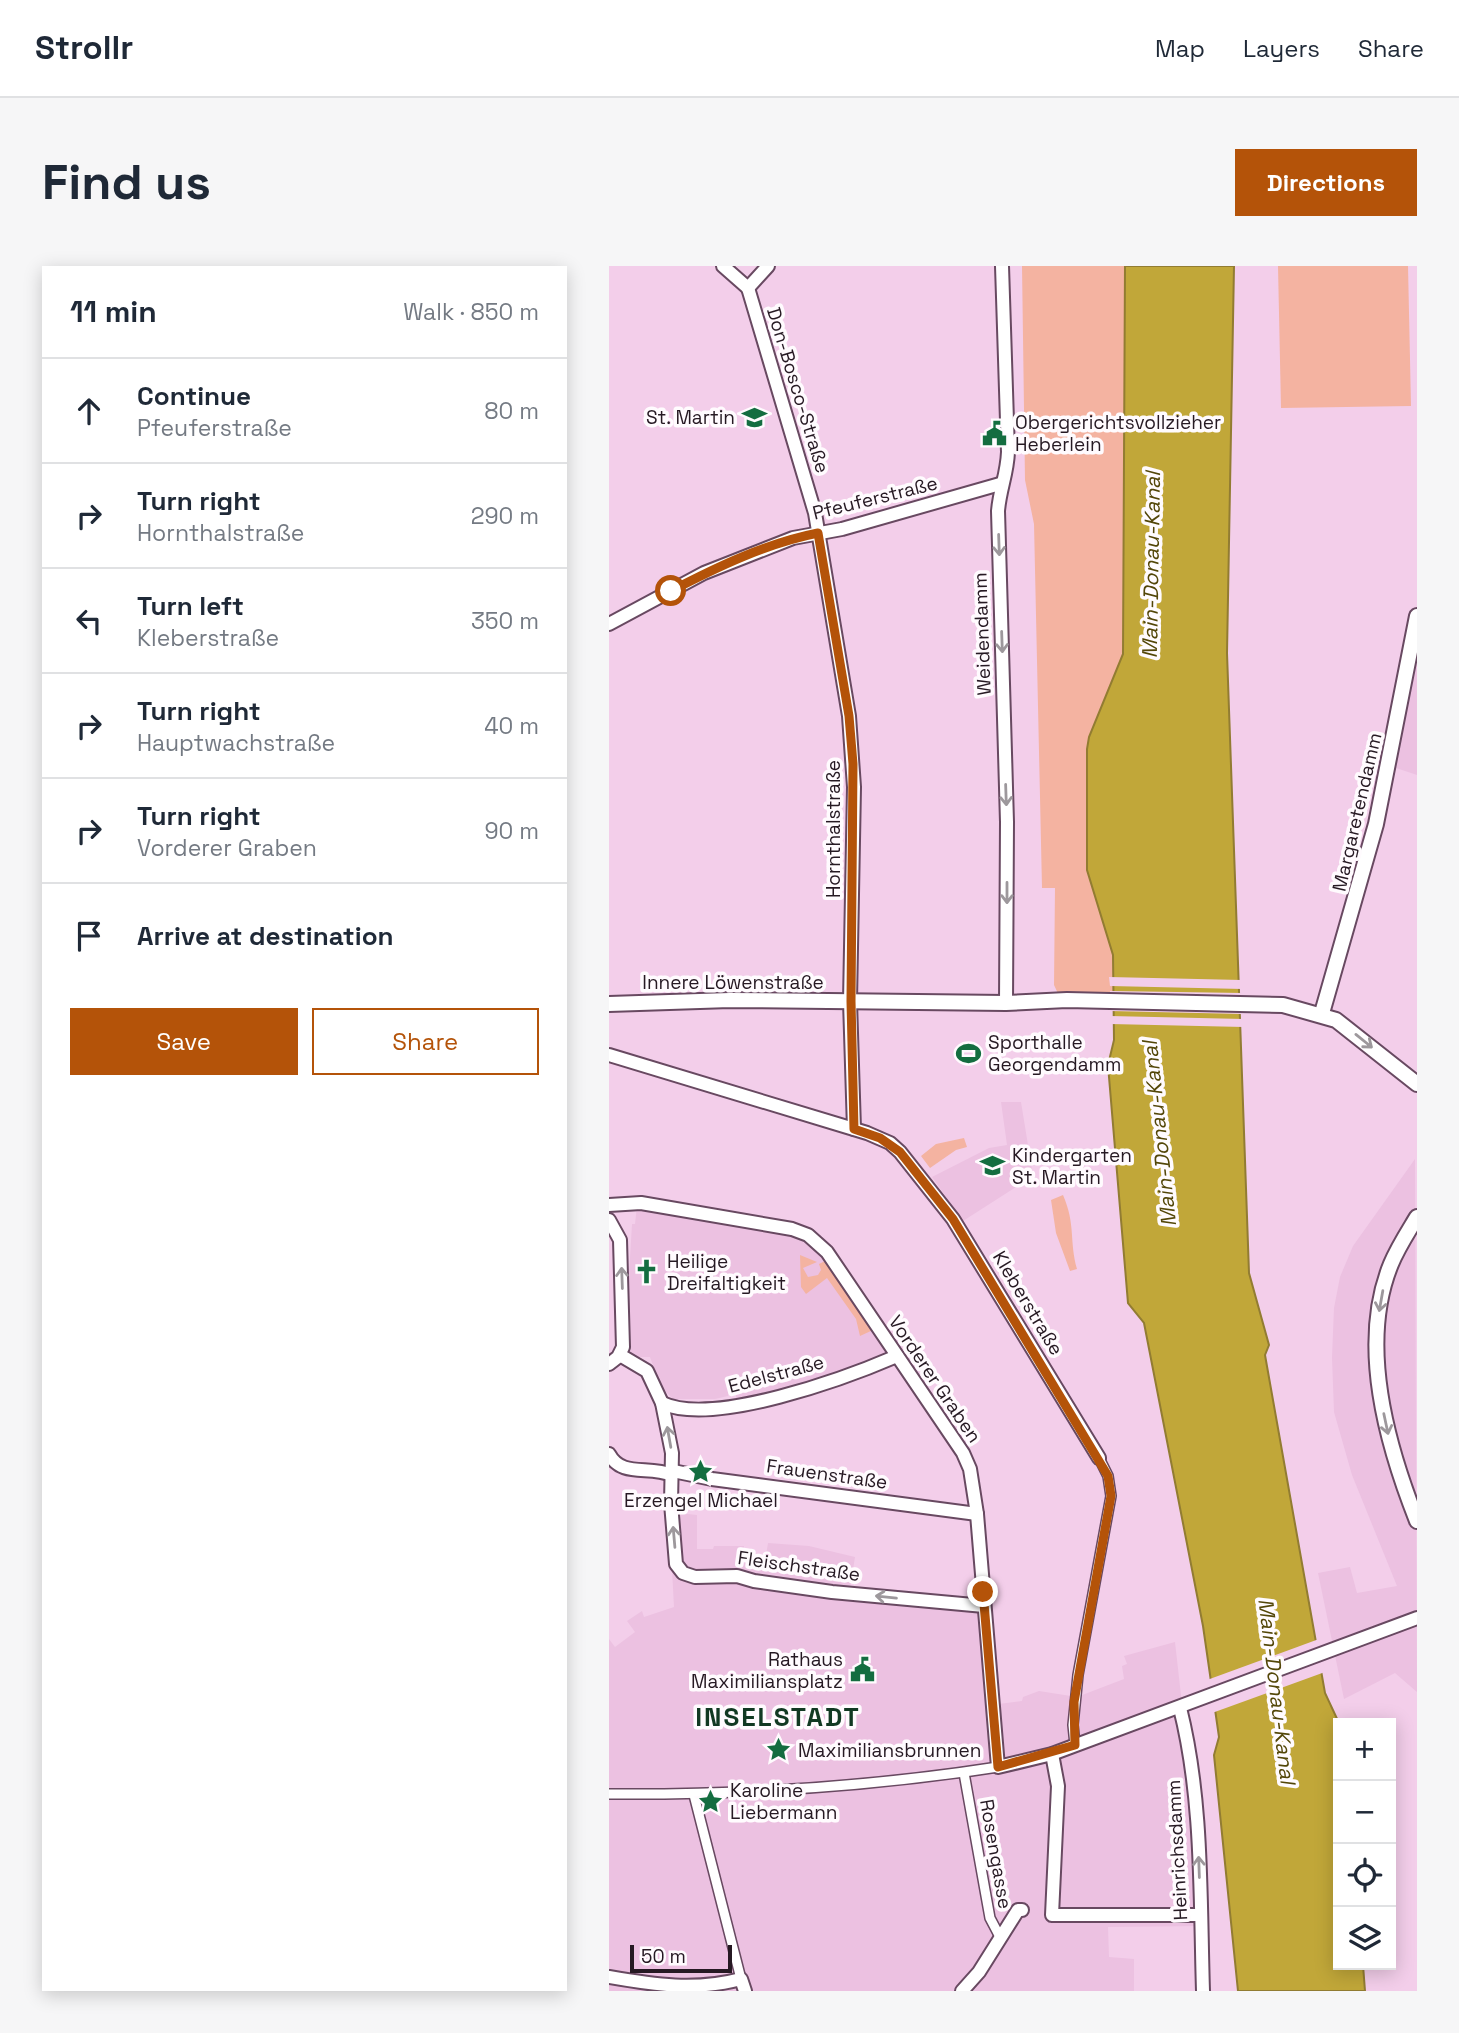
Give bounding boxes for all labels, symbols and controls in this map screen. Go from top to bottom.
text: Strollr [35,27,133,69]
text: Map [1155,33,1205,64]
text: Layers [1243,33,1320,64]
text: Share [1358,33,1424,64]
button: Directions [1235,149,1417,216]
text: Find us [42,151,211,213]
text: 11 min [70,292,157,331]
text: Walk · 850 m [403,297,539,327]
street label: Don-Bosco-Straße [761,304,835,476]
text: Continue [137,379,251,413]
icon: ahead [70,392,108,430]
text: 80 m [484,396,539,426]
school or university icon: St. Martin [741,403,769,431]
place label: St. Martin [646,405,735,430]
place label: Obergerichtsvollzieher Heberlein [1015,410,1221,457]
text: Pfeuferstraße [137,413,292,443]
public building icon: Obergerichtsvollzieher Heberlein [981,419,1009,447]
water label: Main-Donau-Kanal [1136,469,1166,659]
street label: Pfeuferstraße [810,470,940,526]
text: Turn right [137,484,261,518]
icon: right [70,497,108,535]
text: 290 m [471,501,539,531]
text: Hornthalstraße [137,518,304,548]
one-way arrow [992,533,1006,556]
street label: Weidendamm [967,572,997,696]
route start [655,575,686,606]
text: Turn left [137,589,244,623]
icon: left [70,602,108,640]
text: 350 m [471,606,539,636]
text: Kleberstraße [137,623,279,653]
one-way arrow [995,631,1008,654]
text: Turn right [137,694,261,728]
icon: right [70,707,108,745]
text: 40 m [484,711,539,741]
text: Hauptwachstraße [137,728,335,758]
street label: Margaretendamm [1327,730,1387,894]
street label: Hornthalstraße [821,760,846,898]
one-way arrow [999,784,1013,807]
text: Turn right [137,799,261,833]
icon: right [70,812,108,850]
text: 90 m [484,816,539,846]
text: Vorderer Graben [137,833,317,863]
one-way arrow [1000,881,1014,904]
icon: arrive [70,917,108,955]
text: Arrive at destination [137,919,394,953]
street label: Innere Löwenstraße [642,970,824,995]
button: Save [70,1008,298,1075]
button: Share [312,1008,539,1075]
place label: Sporthalle Georgendamm [988,1030,1121,1077]
one-way arrow [1354,1033,1372,1049]
water label: Main-Donau-Kanal [1136,1037,1182,1228]
sports icon: Sporthalle Georgendamm [954,1039,982,1067]
place label: Kindergarten St. Martin [1012,1143,1132,1190]
school or university icon: Kindergarten St. Martin [978,1152,1006,1180]
street label: Kleberstraße [987,1246,1069,1360]
place label: Heilige Dreifaltigkeit [667,1249,786,1296]
church icon: Heilige Dreifaltigkeit [633,1258,661,1286]
one-way arrow [615,1267,629,1290]
one-way arrow [1374,1289,1388,1312]
street label: Vorderer Graben [883,1310,987,1448]
street label: Edelstraße [725,1349,827,1399]
one-way arrow [1379,1412,1393,1435]
one-way arrow [662,1426,675,1449]
street label: Frauenstraße [765,1453,889,1495]
place icon: Erzengel Michael [687,1458,715,1486]
place label: Erzengel Michael [624,1488,778,1513]
one-way arrow [667,1527,680,1549]
street label: Fleischstraße [736,1545,862,1587]
route end [967,1576,998,1607]
one-way arrow [875,1590,897,1603]
water label: Main-Donau-Kanal [1252,1597,1302,1788]
place label: Rathaus Maximiliansplatz [691,1647,843,1694]
public building icon: Rathaus Maximiliansplatz [849,1656,877,1684]
district label: INSELSTADT [695,1700,861,1734]
map controls [1333,1718,1396,1970]
button: + [1333,1718,1396,1781]
place icon: Maximiliansbrunnen [764,1736,792,1764]
place label: Maximiliansbrunnen [798,1738,981,1763]
place label: Karoline Liebermann [730,1778,837,1825]
street label: Heinrichsdamm [1161,1779,1193,1921]
button: − [1333,1781,1396,1844]
place icon: Karoline Liebermann [696,1787,724,1815]
street label: Rosengasse [974,1797,1018,1911]
button: locate [1333,1844,1396,1907]
one-way arrow [1192,1855,1206,1878]
button: layers [1333,1907,1396,1970]
scale bar [630,1942,731,1974]
text: 50 m [641,1944,686,1969]

